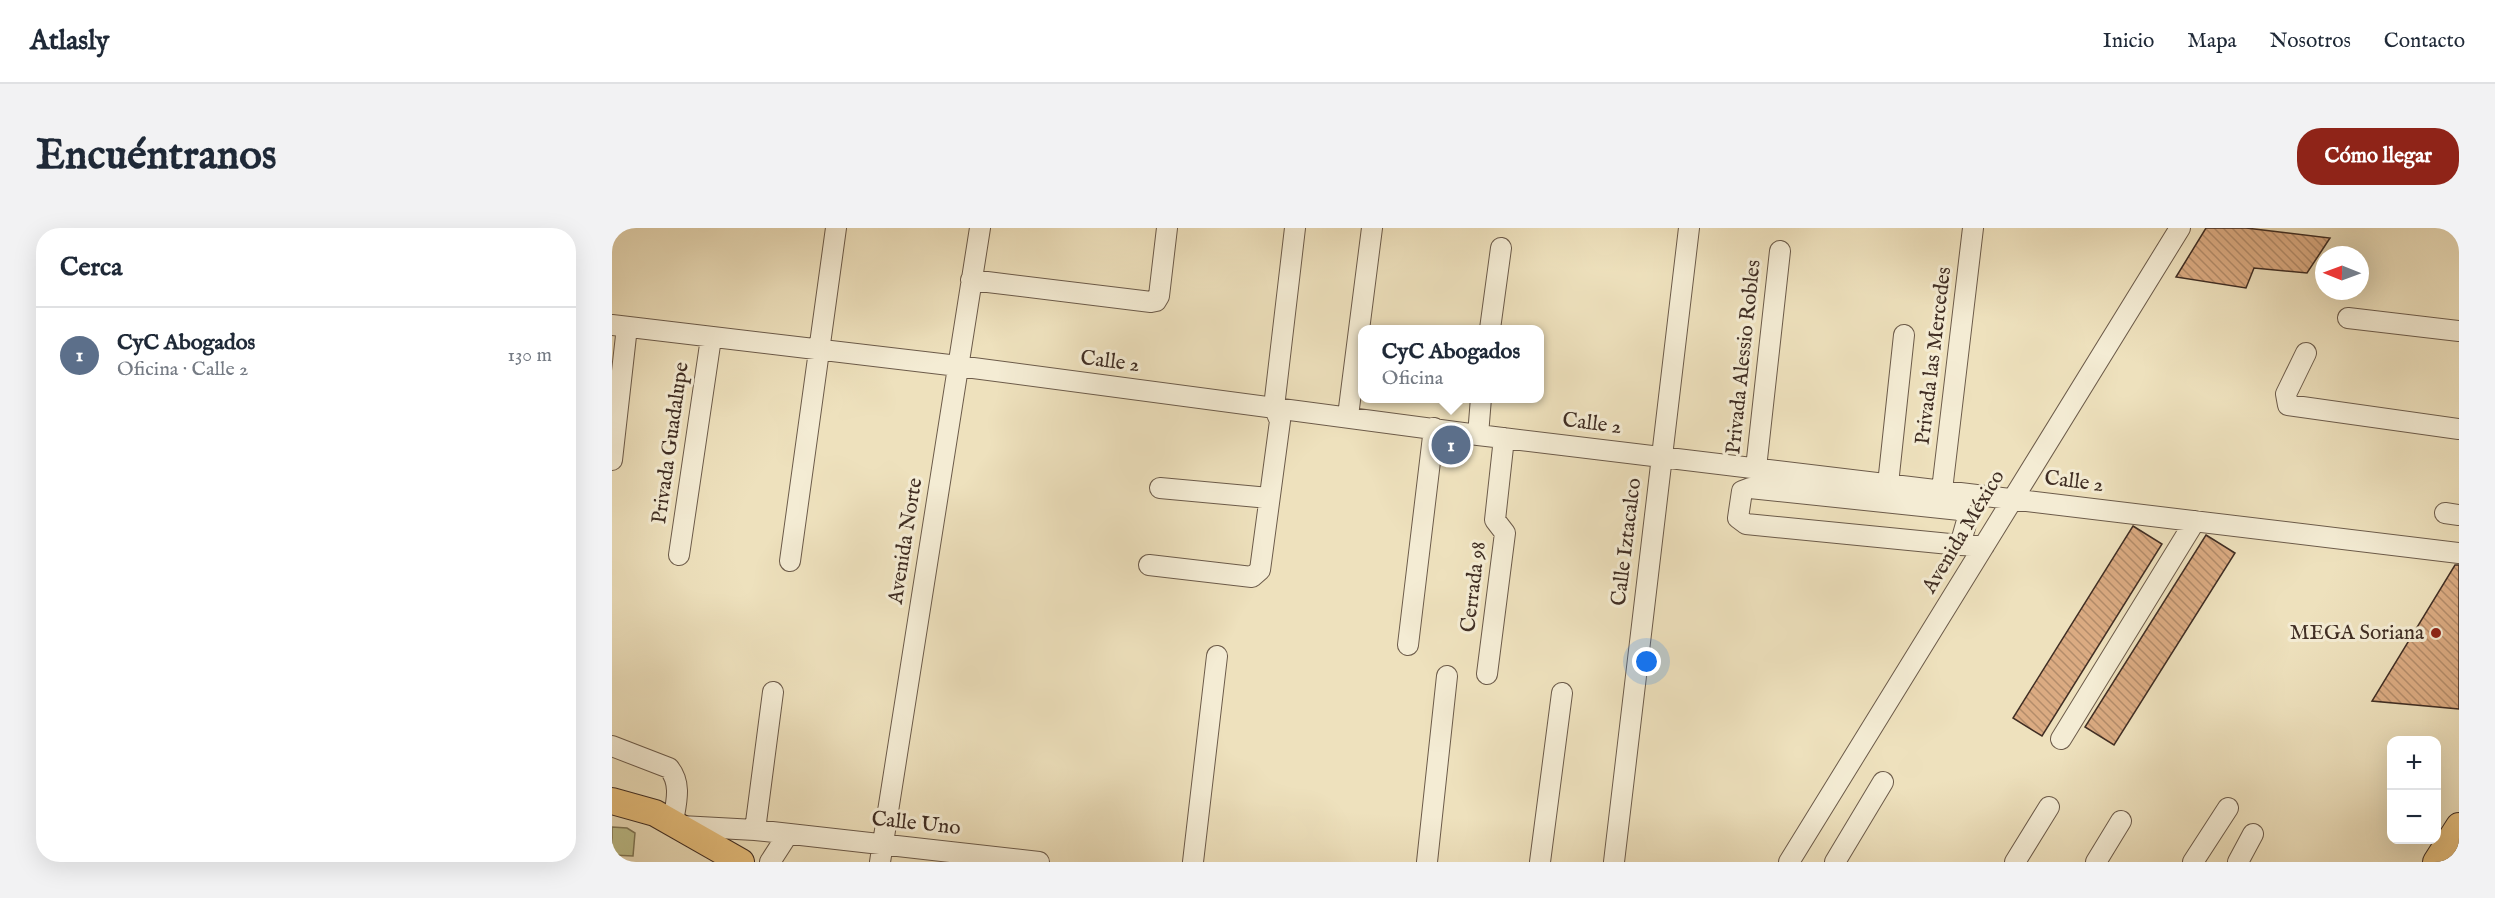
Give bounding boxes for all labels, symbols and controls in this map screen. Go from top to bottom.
text: Atlasly [30,24,109,59]
text: Inicio [2103,28,2154,55]
text: Mapa [2187,28,2237,55]
text: Nosotros [2270,28,2351,55]
text: Contacto [2384,28,2465,55]
button: Cómo llegar [2297,128,2459,185]
text: Encuéntranos [36,130,277,183]
north arrow [2315,246,2369,300]
text: Cerca [60,251,122,284]
street label: Privada Alessio Robles [1720,259,1768,455]
street label: Privada las Mercedes [1910,265,1958,447]
popup [1358,325,1544,403]
text: CyC Abogados [117,329,255,357]
text: CyC Abogados [1382,338,1520,366]
text: 1 [76,343,83,368]
text: 130 m [507,343,552,368]
street label: Calle 2 [1079,345,1141,379]
text: Oficina · Calle 2 [117,357,248,382]
street label: Privada Guadalupe [646,360,696,526]
text: Oficina [1382,366,1443,391]
street label: Calle 2 [1561,407,1623,441]
pin: 1 [1432,422,1470,468]
street label: Avenida México [1916,465,2011,600]
street label: Calle 2 [2043,465,2105,499]
street label: Avenida Norte [883,476,929,607]
street label: Calle Iztacalco [1606,476,1648,608]
street label: Cerrada 98 [1455,540,1493,634]
place label: MEGA Soriana [2290,620,2425,647]
marker: MEGA Soriana [2429,626,2443,640]
your location [1632,647,1661,676]
map controls [2387,736,2441,844]
button: + [2387,736,2441,790]
button: − [2387,790,2441,844]
street label: Calle Uno [870,806,962,842]

